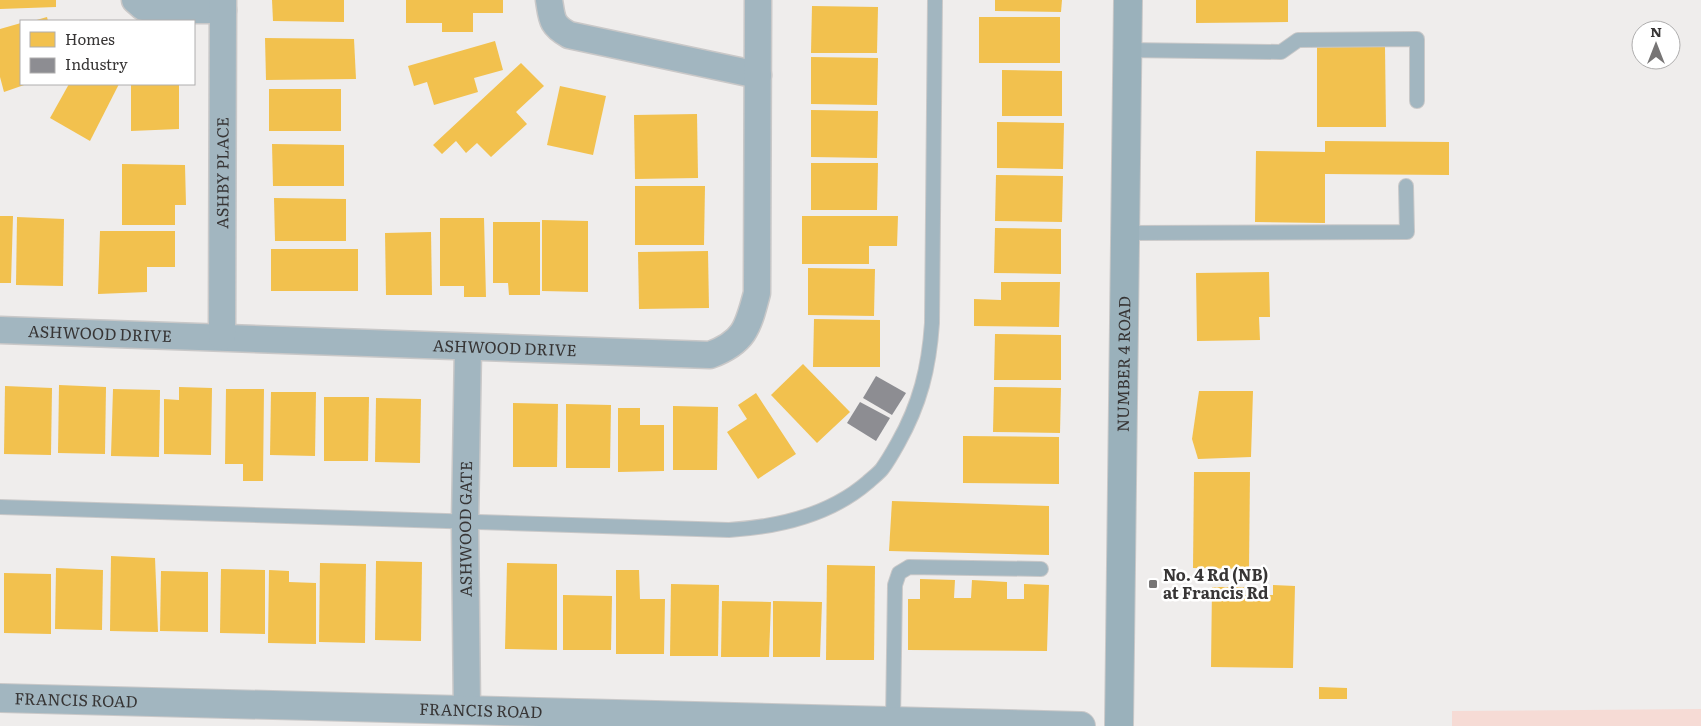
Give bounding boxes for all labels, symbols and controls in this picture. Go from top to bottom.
legend [20,20,195,85]
north arrow [1631,20,1681,70]
text: N [1650,21,1662,41]
text: Homes [65,27,115,50]
text: Industry [65,52,128,75]
street label: ASHBY PLACE [209,117,234,229]
street label: NUMBER 4 ROAD [1110,296,1135,432]
street label: ASHWOOD DRIVE [28,318,172,347]
street label: ASHWOOD DRIVE [432,332,577,361]
street label: ASHWOOD GATE [452,461,477,597]
place label: No. 4 Rd (NB) at Francis Rd [1163,562,1269,604]
marker: No. 4 Rd (NB) at Francis Rd [1147,578,1159,590]
street label: FRANCIS ROAD [14,685,138,713]
street label: FRANCIS ROAD [419,696,543,723]

